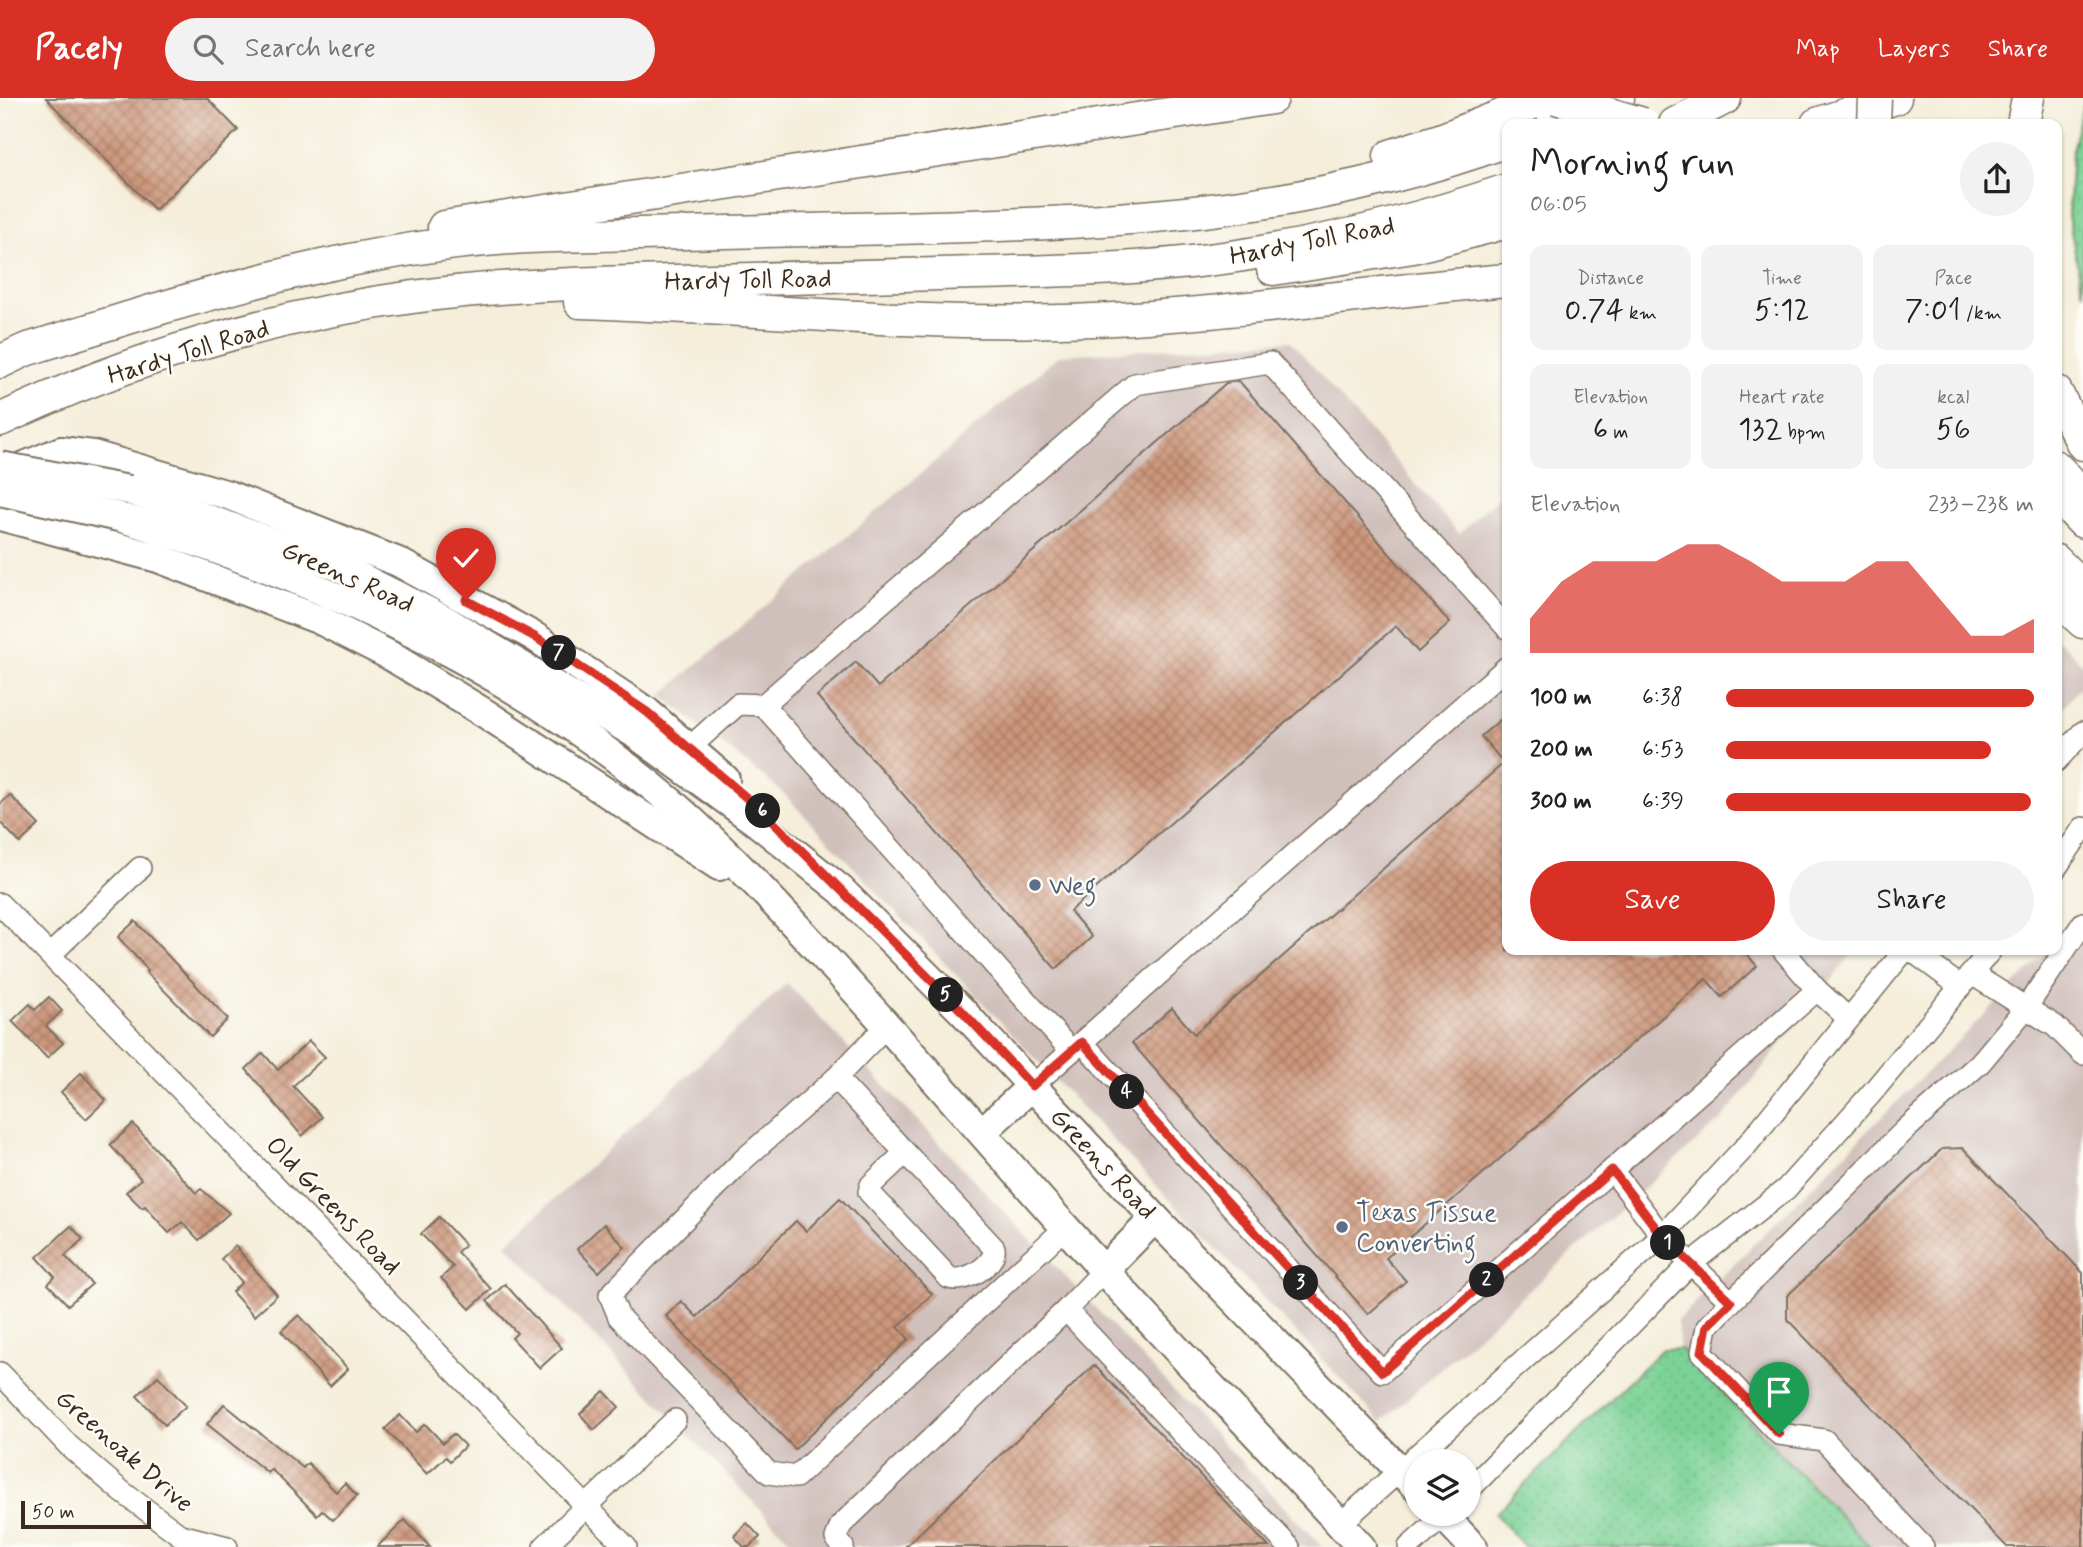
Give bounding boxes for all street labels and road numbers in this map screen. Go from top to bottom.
street label: Hardy Toll Road [1227,209,1398,275]
street label: Hardy Toll Road [664,263,832,299]
street label: Hardy Toll Road [104,312,274,394]
street label: Greens Road [276,533,419,622]
street label: Greens Road [1042,1101,1163,1228]
street label: Old Greens Road [258,1130,408,1283]
street label: Greenoak Drive [47,1382,200,1521]

